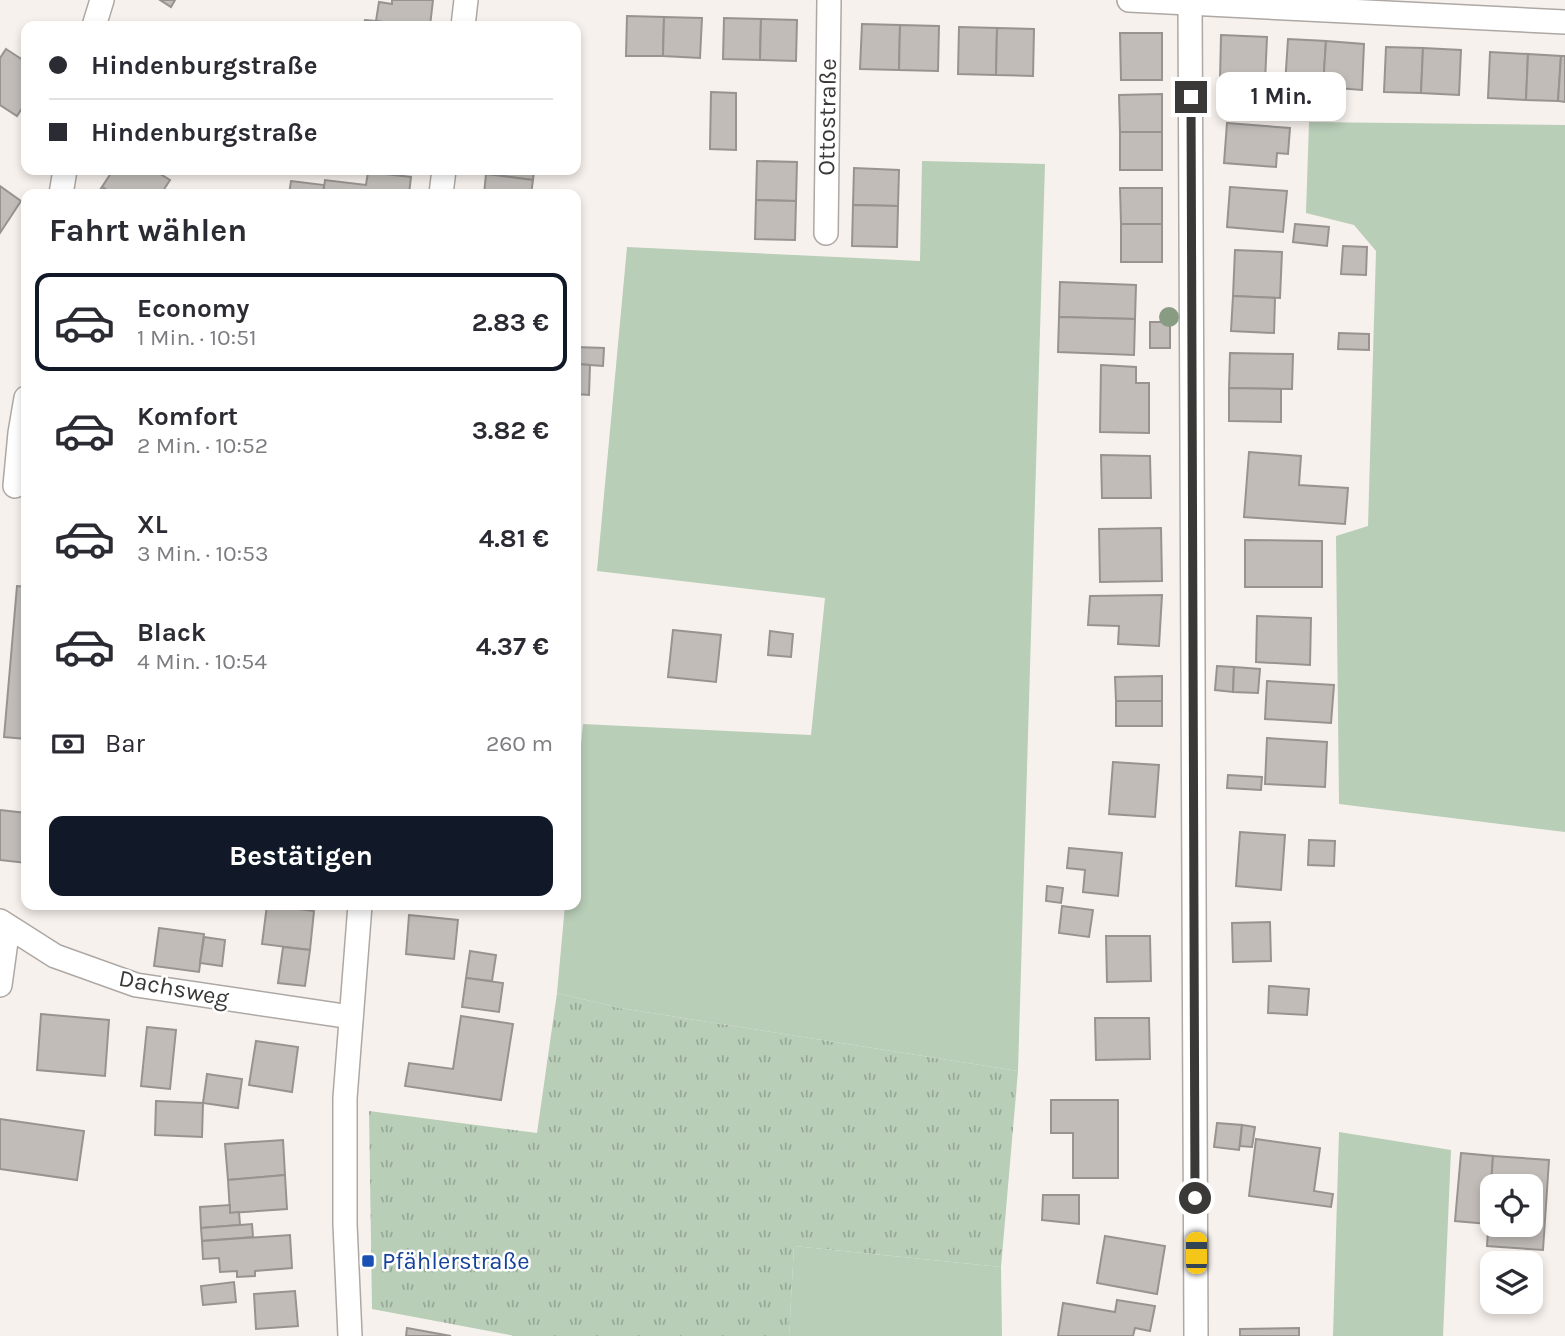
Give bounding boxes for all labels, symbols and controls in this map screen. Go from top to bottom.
text: Hindenburgstraße [91,50,317,81]
street label: Ottostraße [812,58,842,176]
callout: 1 Min. [1216,72,1345,122]
route end [1175,81,1207,113]
text: 1 Min. [1251,83,1311,110]
text: Hindenburgstraße [91,117,317,148]
text: Fahrt wählen [49,212,247,249]
icon: car [53,291,116,354]
text: Economy [137,293,249,324]
text: 2.83 € [472,307,549,338]
text: 1 Min. · 10:51 [137,324,257,351]
icon: car [53,399,116,462]
text: Komfort [137,401,238,432]
text: 3.82 € [472,415,549,446]
text: 2 Min. · 10:52 [137,432,268,459]
icon: car [53,507,116,570]
text: XL [137,509,168,540]
text: 4.81 € [479,523,549,554]
text: 3 Min. · 10:53 [137,540,269,567]
icon: car [53,615,116,678]
text: Black [137,617,206,648]
text: 4.37 € [476,631,549,662]
text: 4 Min. · 10:54 [137,648,267,675]
icon: cash [49,725,87,763]
text: Bar [105,728,145,759]
text: 260 m [486,730,553,757]
button: Bestätigen [49,816,553,896]
street label: Dachsweg [116,964,232,1012]
map controls [1480,1174,1543,1314]
button: locate [1480,1174,1543,1237]
route start [1179,1182,1211,1214]
car [1186,1232,1207,1274]
place label: Pfählerstraße [382,1247,530,1275]
button: layers [1480,1251,1543,1314]
marker: Pfählerstraße [360,1253,376,1269]

